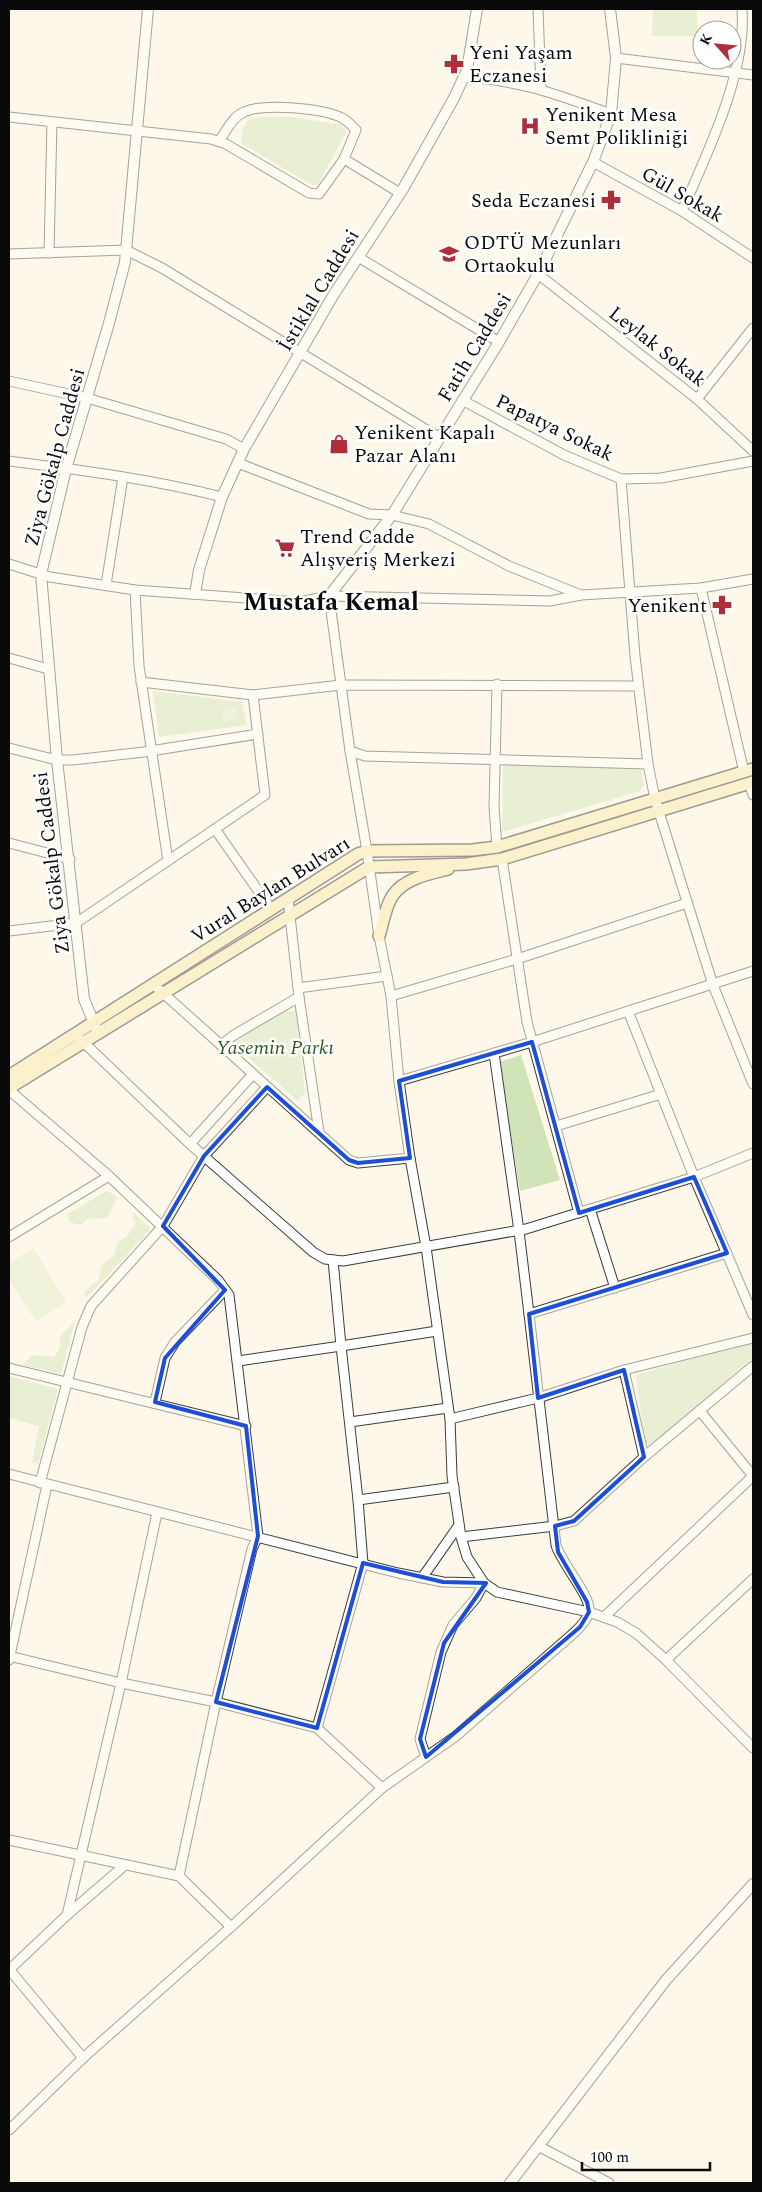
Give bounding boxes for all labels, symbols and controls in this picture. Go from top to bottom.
north arrow [692,20,742,70]
text: K [694,30,718,49]
place label: Yeni Yaşam Eczanesi [469,38,573,91]
pharmacy icon: Yeni Yaşam Eczanesi [443,53,465,75]
place label: Yenikent Mesa Semt Polikliniği [545,100,688,153]
hospital icon: Yenikent Mesa Semt Polikliniği [519,115,541,137]
street label: Gül Sokak [636,159,729,231]
place label: Seda Eczanesi [471,186,596,216]
pharmacy icon: Seda Eczanesi [600,189,622,211]
street label: İstiklal Caddesi [270,224,367,357]
place label: ODTÜ Mezunları Ortaokulu [464,228,622,281]
school or university icon: ODTÜ Mezunları Ortaokulu [438,243,460,265]
street label: Fatih Caddesi [430,287,519,408]
street label: Leylak Sokak [602,299,713,395]
street label: Ziya Gökalp Caddesi [17,365,93,550]
street label: Papatya Sokak [490,386,619,470]
place label: Yenikent Kapalı Pazar Alanı [354,418,496,471]
shop icon: Yenikent Kapalı Pazar Alanı [328,433,350,455]
place label: Trend Cadde Alışveriş Merkezi [300,522,456,575]
supermarket icon: Trend Cadde Alışveriş Merkezi [274,537,296,559]
district label: Mustafa Kemal [243,584,419,622]
place label: Yenikent [627,591,707,621]
pharmacy icon: Yenikent [711,594,733,616]
street label: Ziya Gökalp Caddesi [26,770,78,956]
street label: Vural Baylan Bulvarı [185,829,356,951]
park label: Yasemin Parkı [216,1033,334,1063]
scale bar [582,2140,710,2172]
text: 100 m [590,2146,629,2169]

